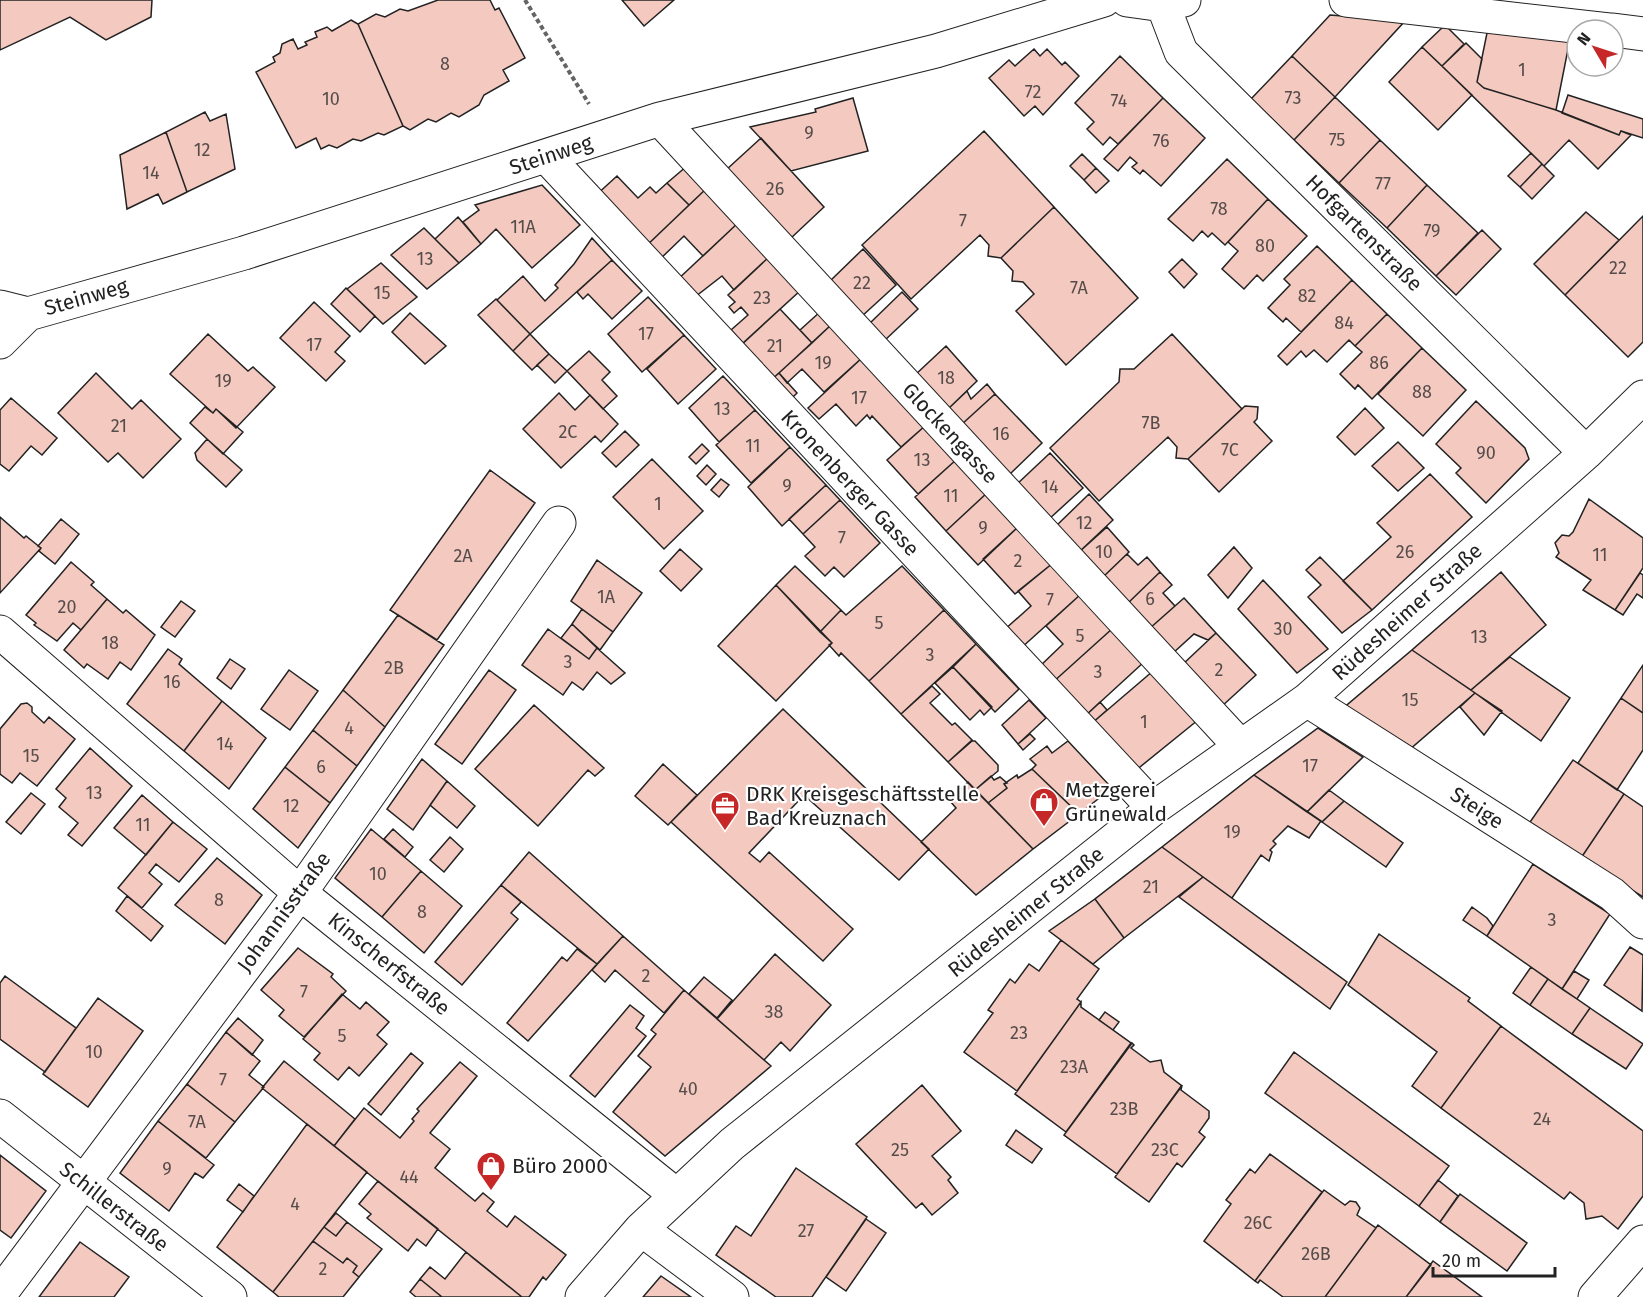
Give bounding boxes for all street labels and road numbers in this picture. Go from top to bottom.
street label: Steinweg [506,129,596,181]
street label: Hofgartenstraße [1300,169,1428,297]
street label: Steinweg [41,273,131,321]
street label: Glockengasse [897,377,1003,489]
street label: Kronenberger Gasse [775,404,925,562]
street label: Rüdesheimer Straße [1326,538,1488,686]
street label: Steige [1446,781,1508,835]
street label: Rüdesheimer Straße [943,841,1109,983]
street label: Johannisstraße [232,847,336,977]
street label: Kinscherfstraße [323,907,455,1021]
street label: Schillerstraße [54,1156,174,1258]

